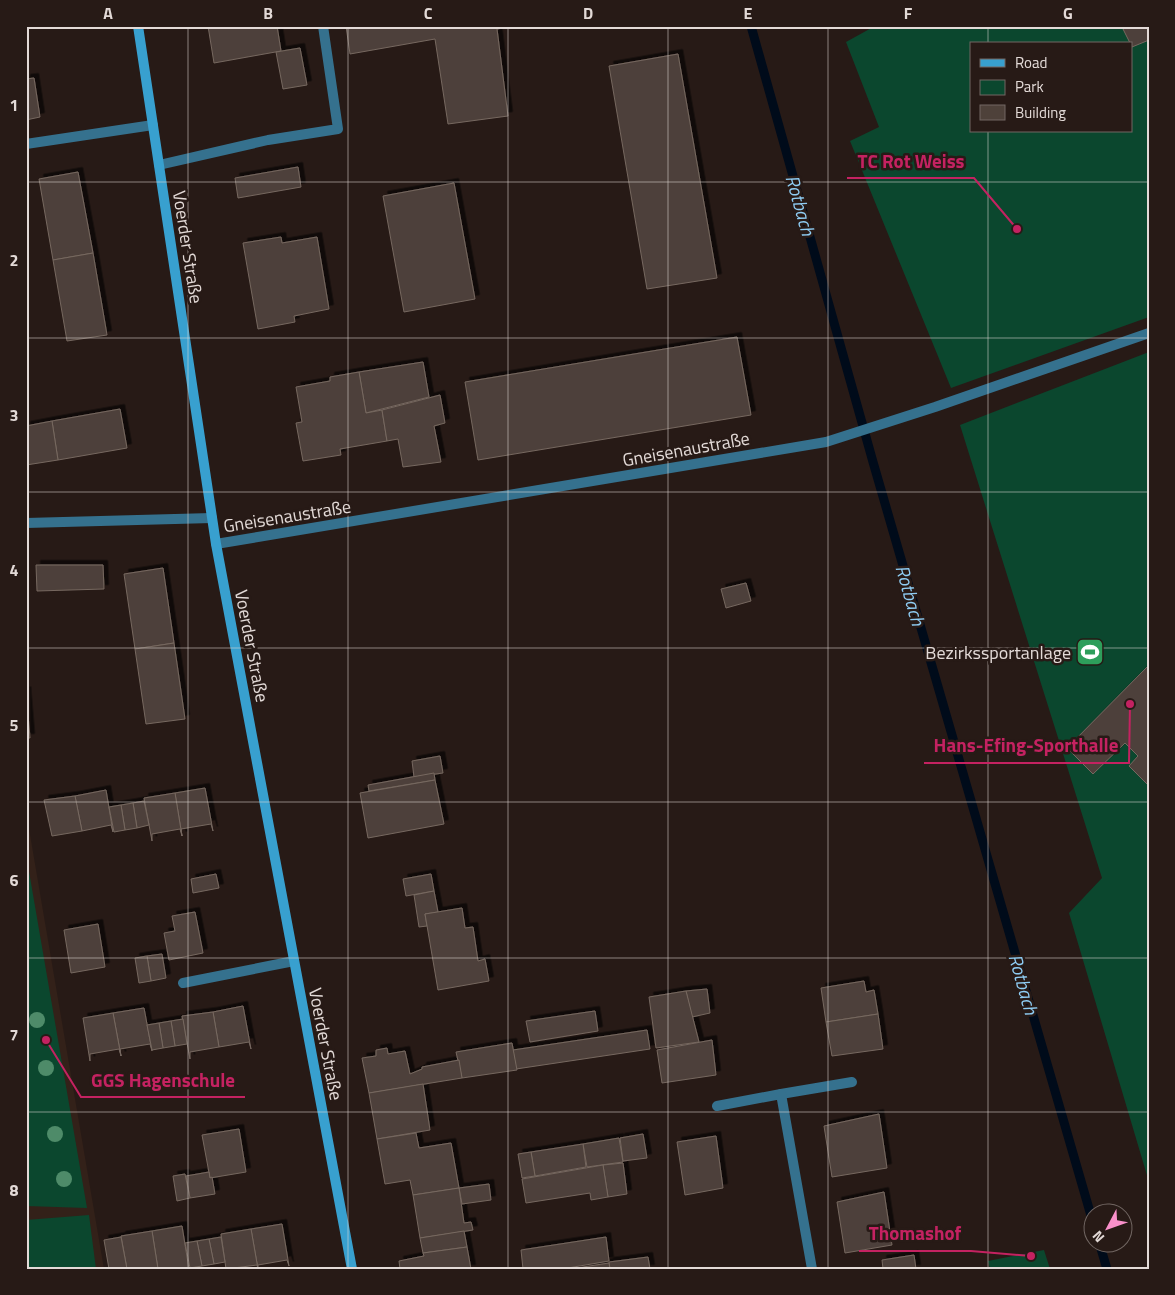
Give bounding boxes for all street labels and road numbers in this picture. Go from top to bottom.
street label: Voerder Straße [166,189,210,305]
street label: Gneisenaustraße [620,425,752,473]
street label: Gneisenaustraße [221,493,353,539]
street label: Voerder Straße [228,588,276,704]
street label: Voerder Straße [302,986,350,1102]

